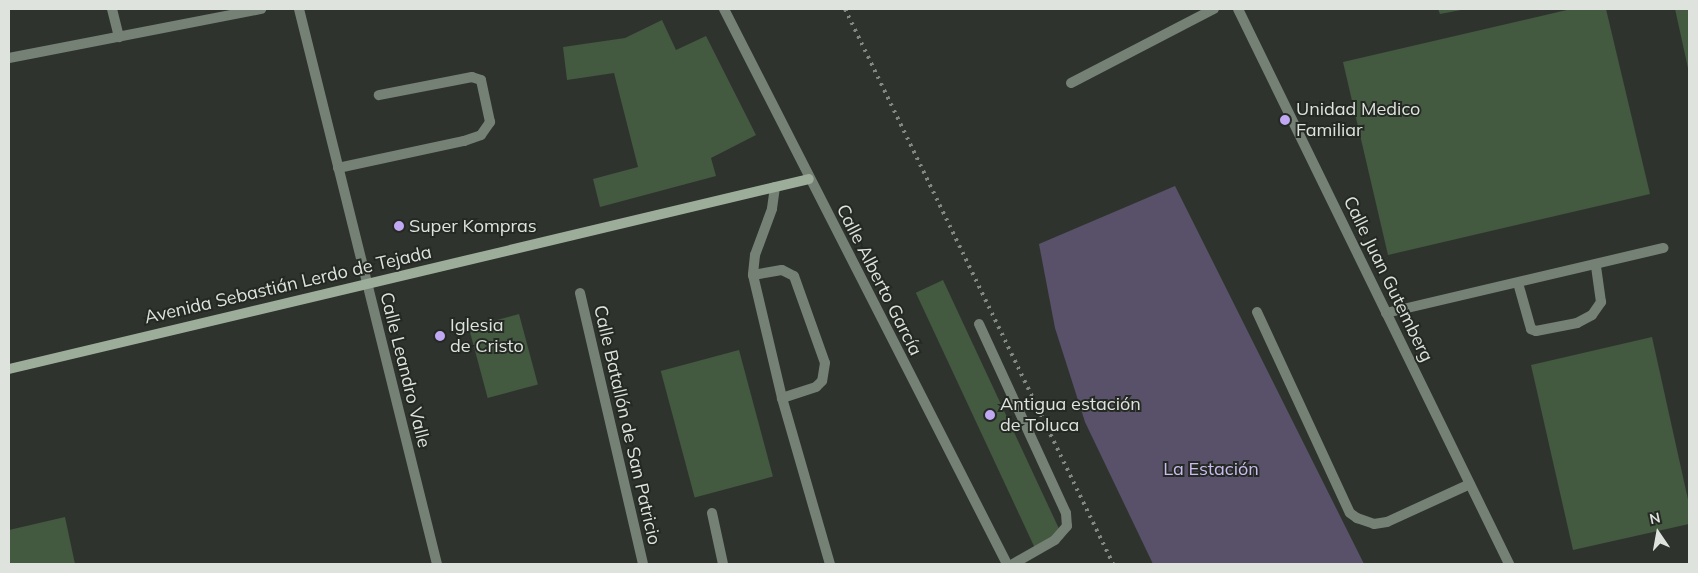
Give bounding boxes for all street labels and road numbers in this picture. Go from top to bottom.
street label: Calle Juan Gutemberg [1339,193,1437,365]
street label: Calle Alberto García [832,201,926,359]
street label: Avenida Sebastián Lerdo de Tejada [142,241,434,329]
street label: Calle Leandro Valle [375,290,435,450]
street label: Calle Batallón de San Patricio [589,303,665,547]

